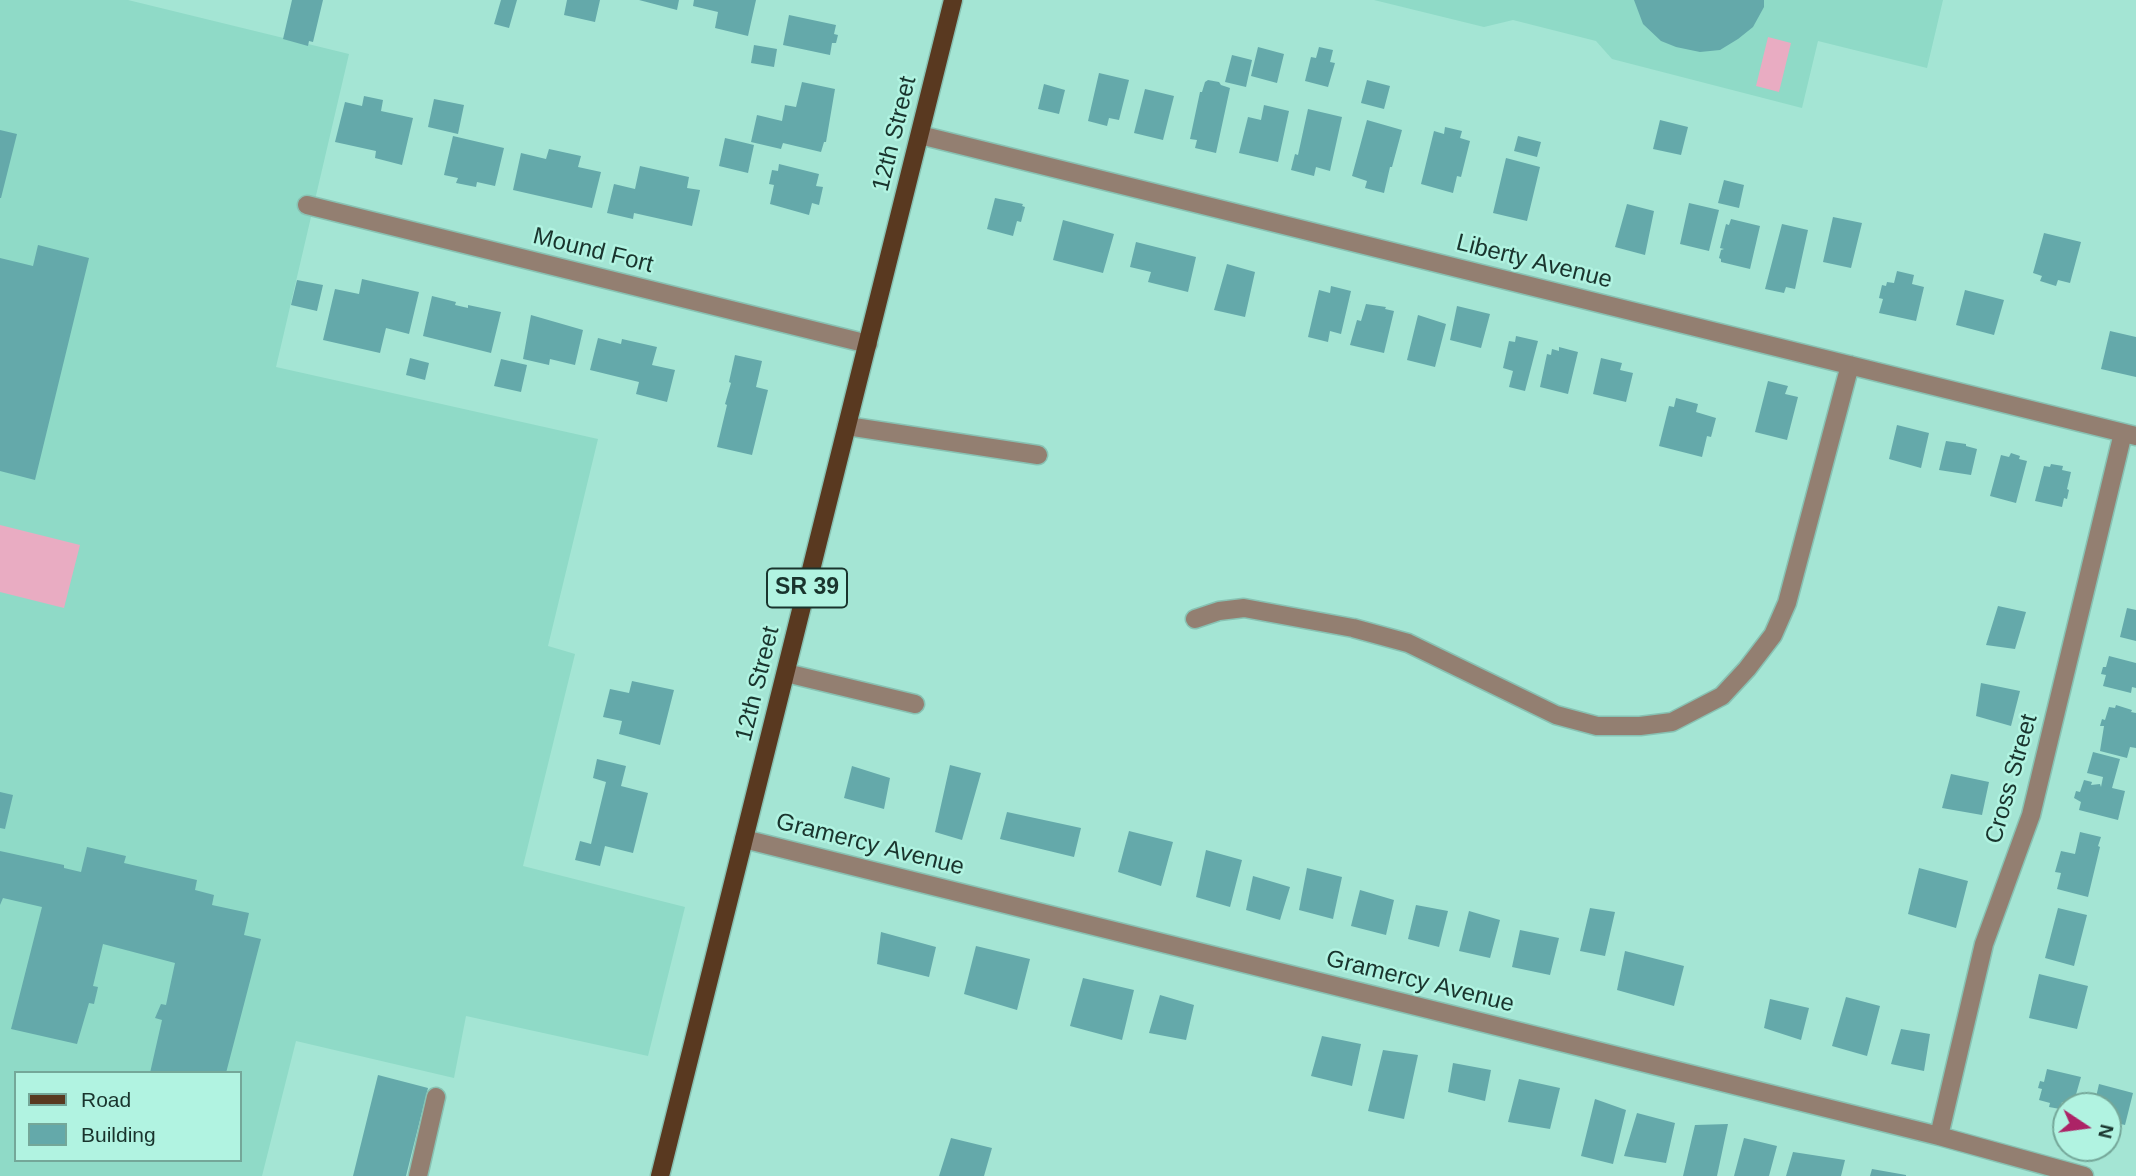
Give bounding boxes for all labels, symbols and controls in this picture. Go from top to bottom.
street label: 12th Street [867,74,923,194]
street label: Mound Fort [530,222,656,280]
street label: Liberty Avenue [1453,229,1615,295]
road number: SR 39 [767,568,847,608]
street label: 12th Street [730,624,786,744]
street label: Cross Street [1980,711,2044,847]
street label: Gramercy Avenue [773,808,967,882]
street label: Gramercy Avenue [1323,945,1517,1019]
legend [14,1071,242,1162]
text: Road [81,1088,131,1111]
north arrow [2052,1092,2122,1162]
text: N [2094,1122,2118,1140]
text: Building [81,1123,156,1146]

